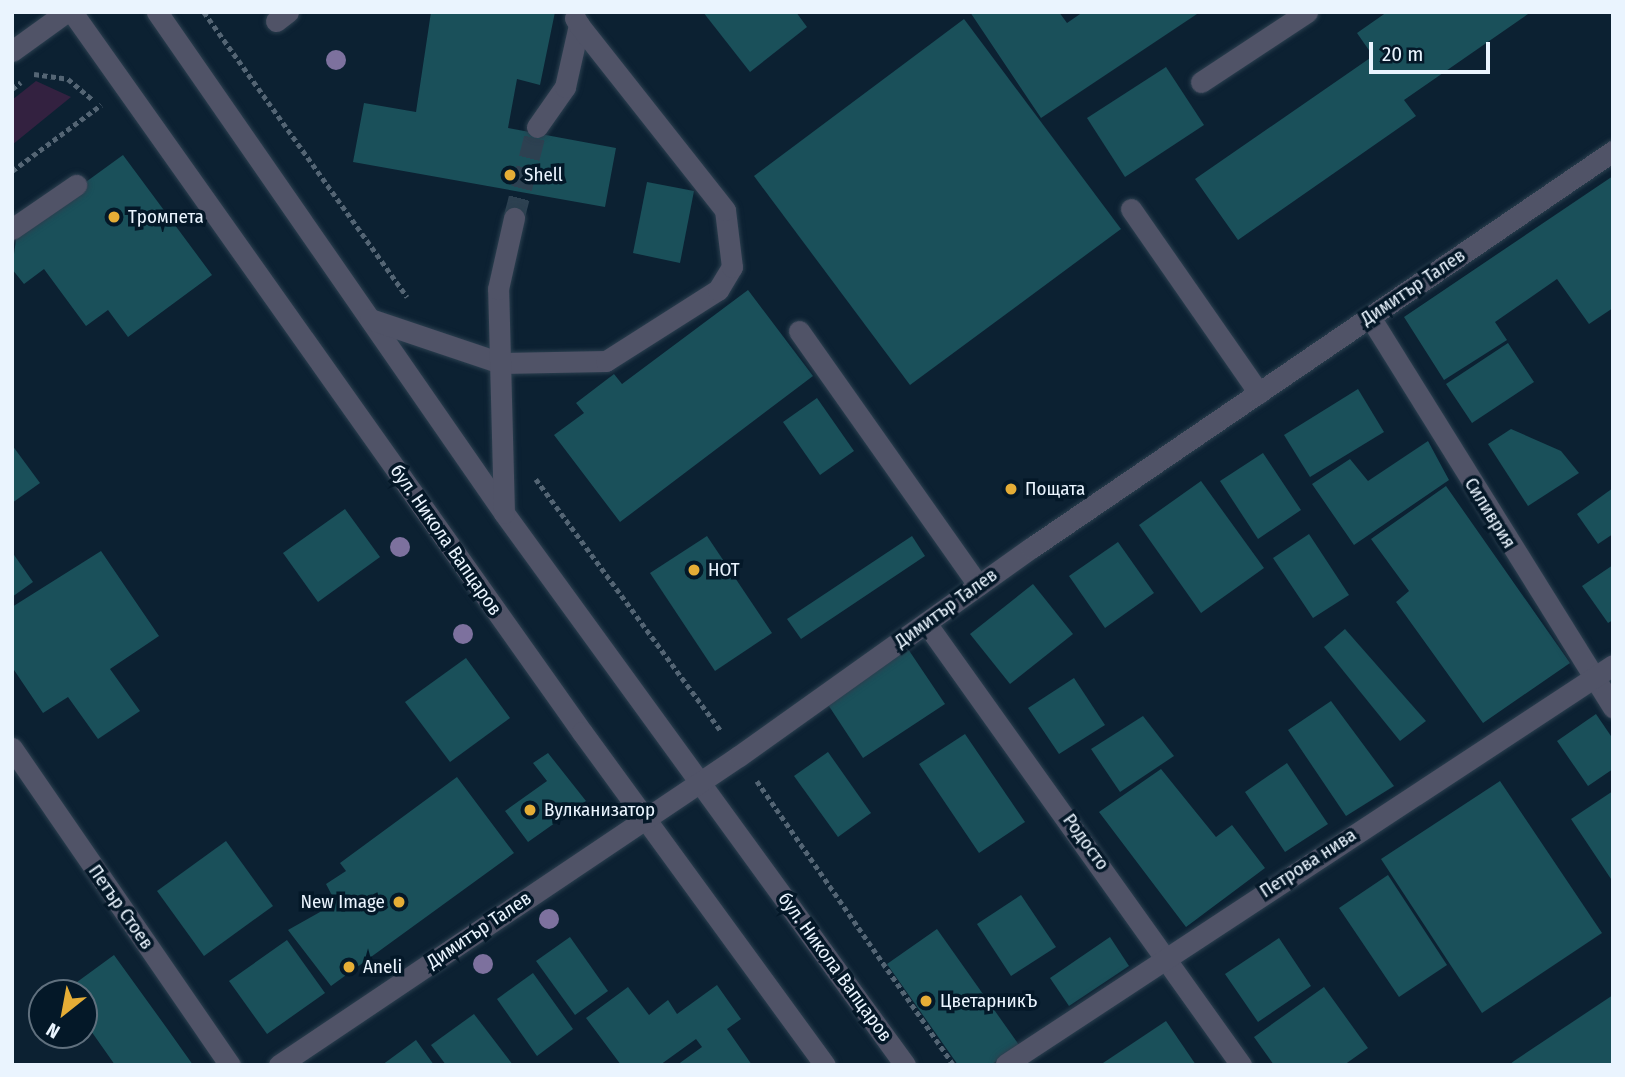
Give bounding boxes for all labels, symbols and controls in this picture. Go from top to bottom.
scale bar [1373,28,1494,72]
text: 20 m [1382,41,1423,67]
place label: Shell [524,164,563,186]
marker: Shell [502,167,518,183]
place label: Тромпета [128,206,204,228]
marker: Тромпета [106,209,122,225]
street label: Димитър Талев [1356,244,1470,330]
street label: бул. Никола Вапцаров [385,460,507,620]
street label: Силиврия [1459,474,1521,552]
place label: Пощата [1025,478,1085,500]
marker: Пощата [1003,481,1019,497]
place label: HOT [708,559,740,581]
marker: HOT [686,562,702,578]
street label: Димитър Талев [890,563,1002,653]
place label: Вулканизатор [544,799,655,821]
marker: Вулканизатор [522,802,538,818]
street label: Родосто [1058,809,1114,875]
street label: Петрова нива [1256,823,1360,903]
street label: Петър Стоев [84,860,158,954]
street label: Димитър Талев [422,887,536,973]
street label: бул. Никола Вапцаров [773,888,897,1046]
place label: New Image [300,891,385,913]
marker: New Image [391,894,407,910]
place label: Aneli [363,956,402,978]
marker: Aneli [341,959,357,975]
north arrow [28,979,98,1049]
place label: ЦветарникЪ [940,990,1037,1012]
marker: ЦветарникЪ [918,993,934,1009]
text: N [42,1018,64,1044]

